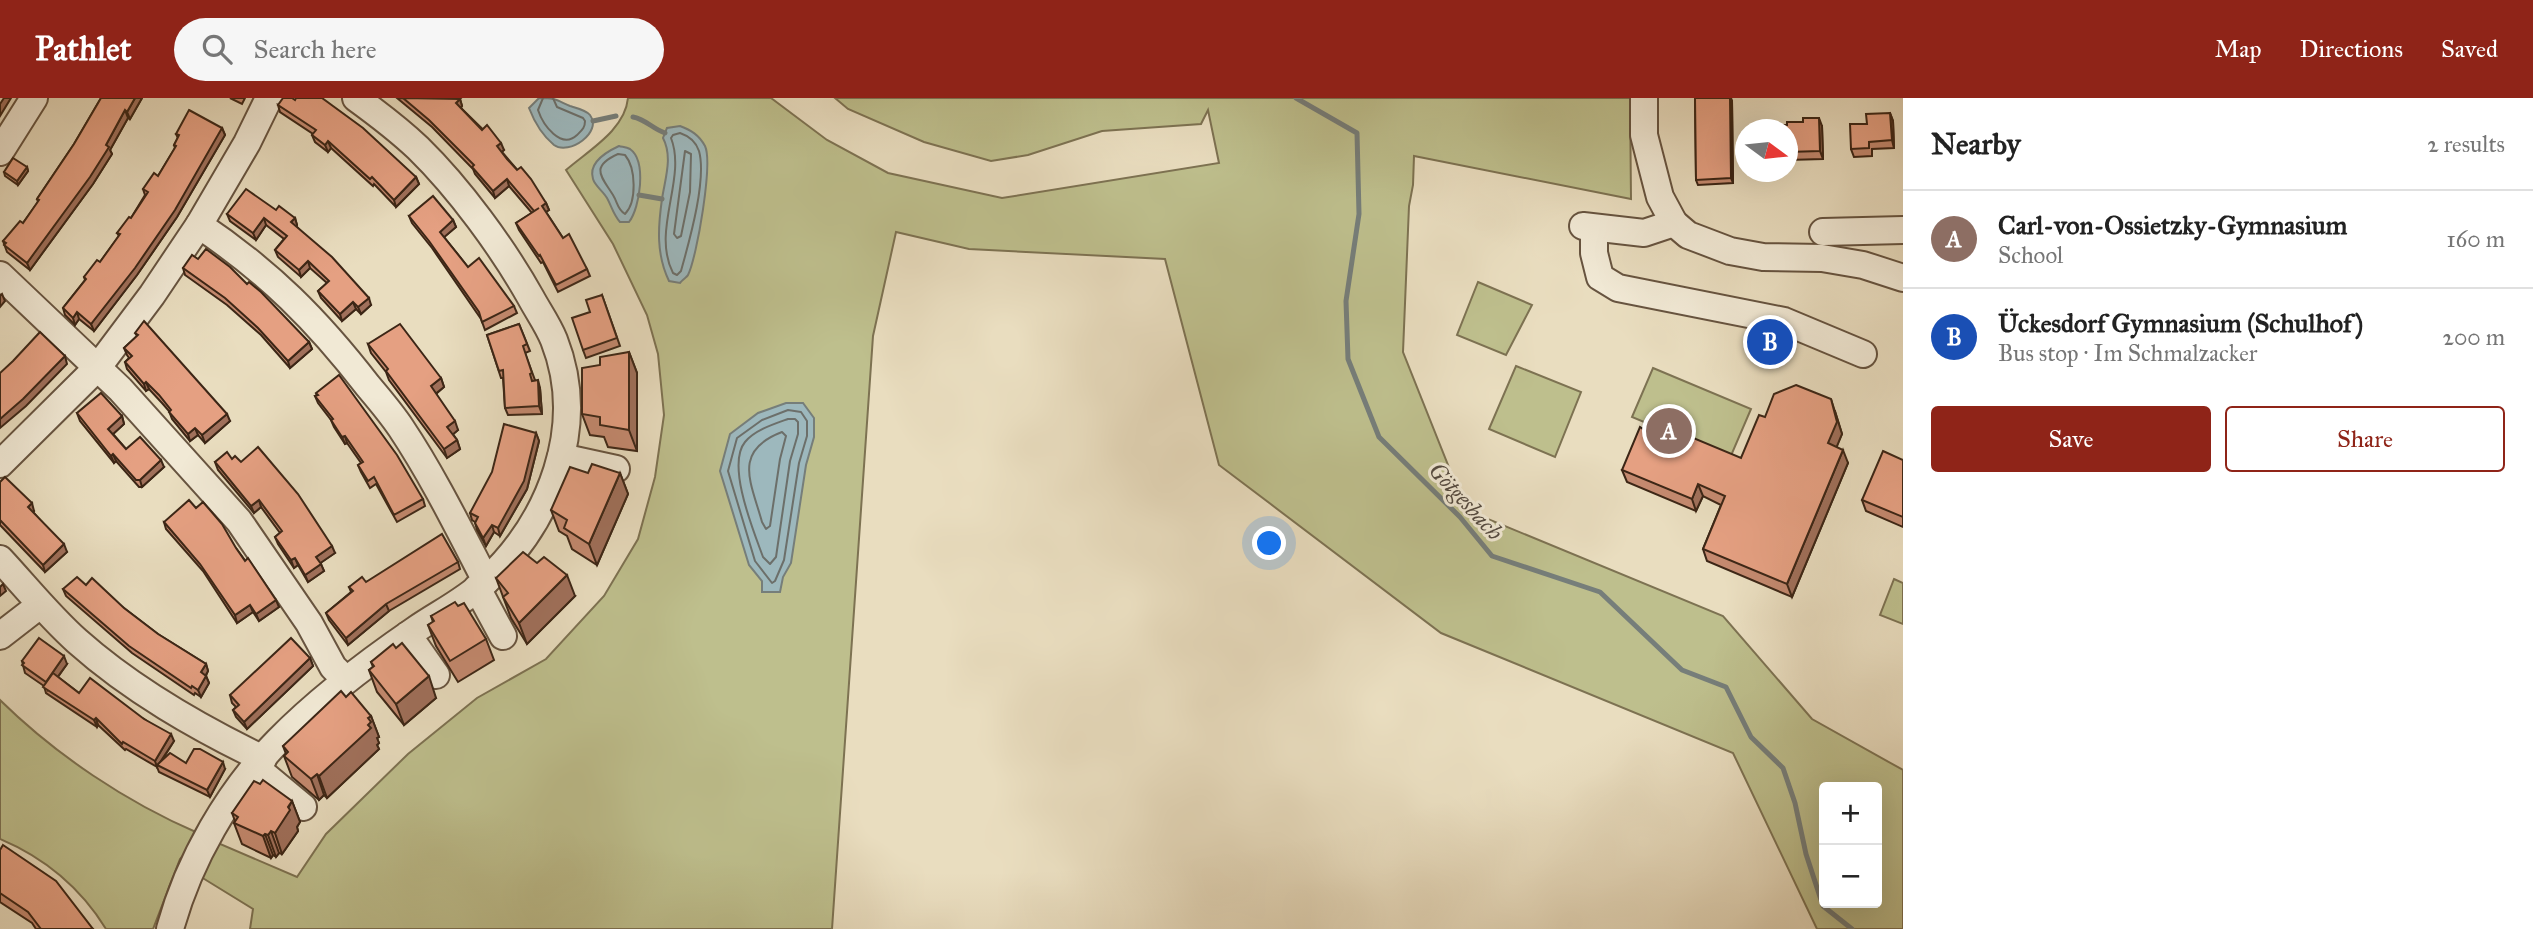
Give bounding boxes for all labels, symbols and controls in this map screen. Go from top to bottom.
search box [174,18,664,81]
text: Pathlet [35,29,132,69]
icon: search [198,30,236,68]
text: Search here [254,33,377,65]
text: Map [2215,34,2262,64]
text: Directions [2300,34,2403,64]
text: Saved [2441,34,2498,64]
north arrow [1735,119,1798,182]
text: Nearby [1931,126,2021,162]
text: 2 results [2427,130,2505,158]
text: Carl-von-Ossietzky-Gymnasium [1998,209,2347,241]
text: A [1946,225,1962,253]
text: 160 m [2447,225,2505,253]
text: School [1998,241,2063,269]
text: Ückesdorf Gymnasium (Schulhof) [1998,307,2363,339]
pin: B [1747,316,1793,368]
text: B [1946,323,1962,351]
text: 200 m [2443,323,2505,351]
text: Bus stop · Im Schmalzacker [1998,339,2257,367]
pin: A [1646,405,1692,457]
button: Save [1931,406,2211,472]
button: Share [2225,406,2505,472]
water label: Götgesbach [1423,456,1509,546]
your location [1252,526,1286,560]
map controls [1819,782,1882,908]
button: + [1819,782,1882,845]
button: − [1819,845,1882,908]

